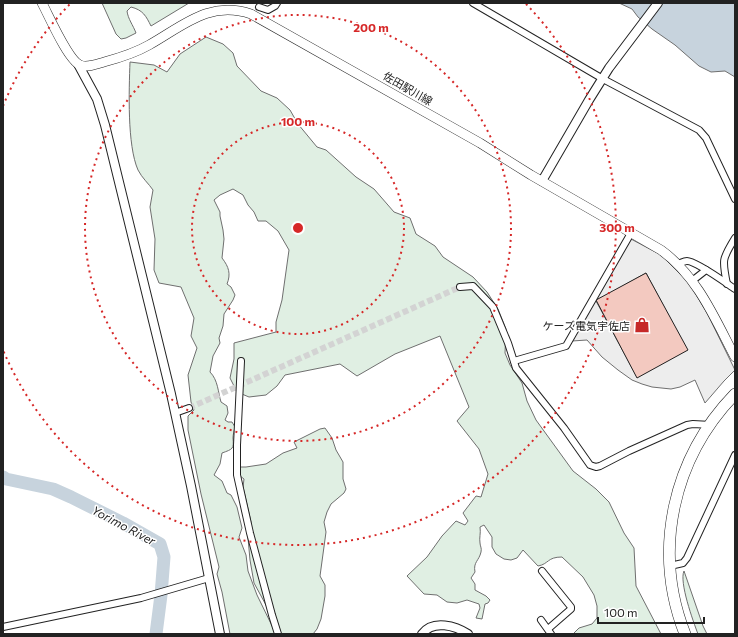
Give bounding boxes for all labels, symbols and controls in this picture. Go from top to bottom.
text: 200 m [353,20,389,34]
street label: 佐田駅川線 [381,69,435,107]
text: 100 m [281,114,315,128]
text: 300 m [599,220,635,234]
centre of rings [291,221,305,235]
shop icon: ケーズ電気宇佐店 [633,316,651,334]
place label: ケーズ電気宇佐店 [543,319,630,332]
water label: Yorimo River [90,502,159,548]
scale bar [598,599,704,625]
text: 100 m [604,605,638,619]

